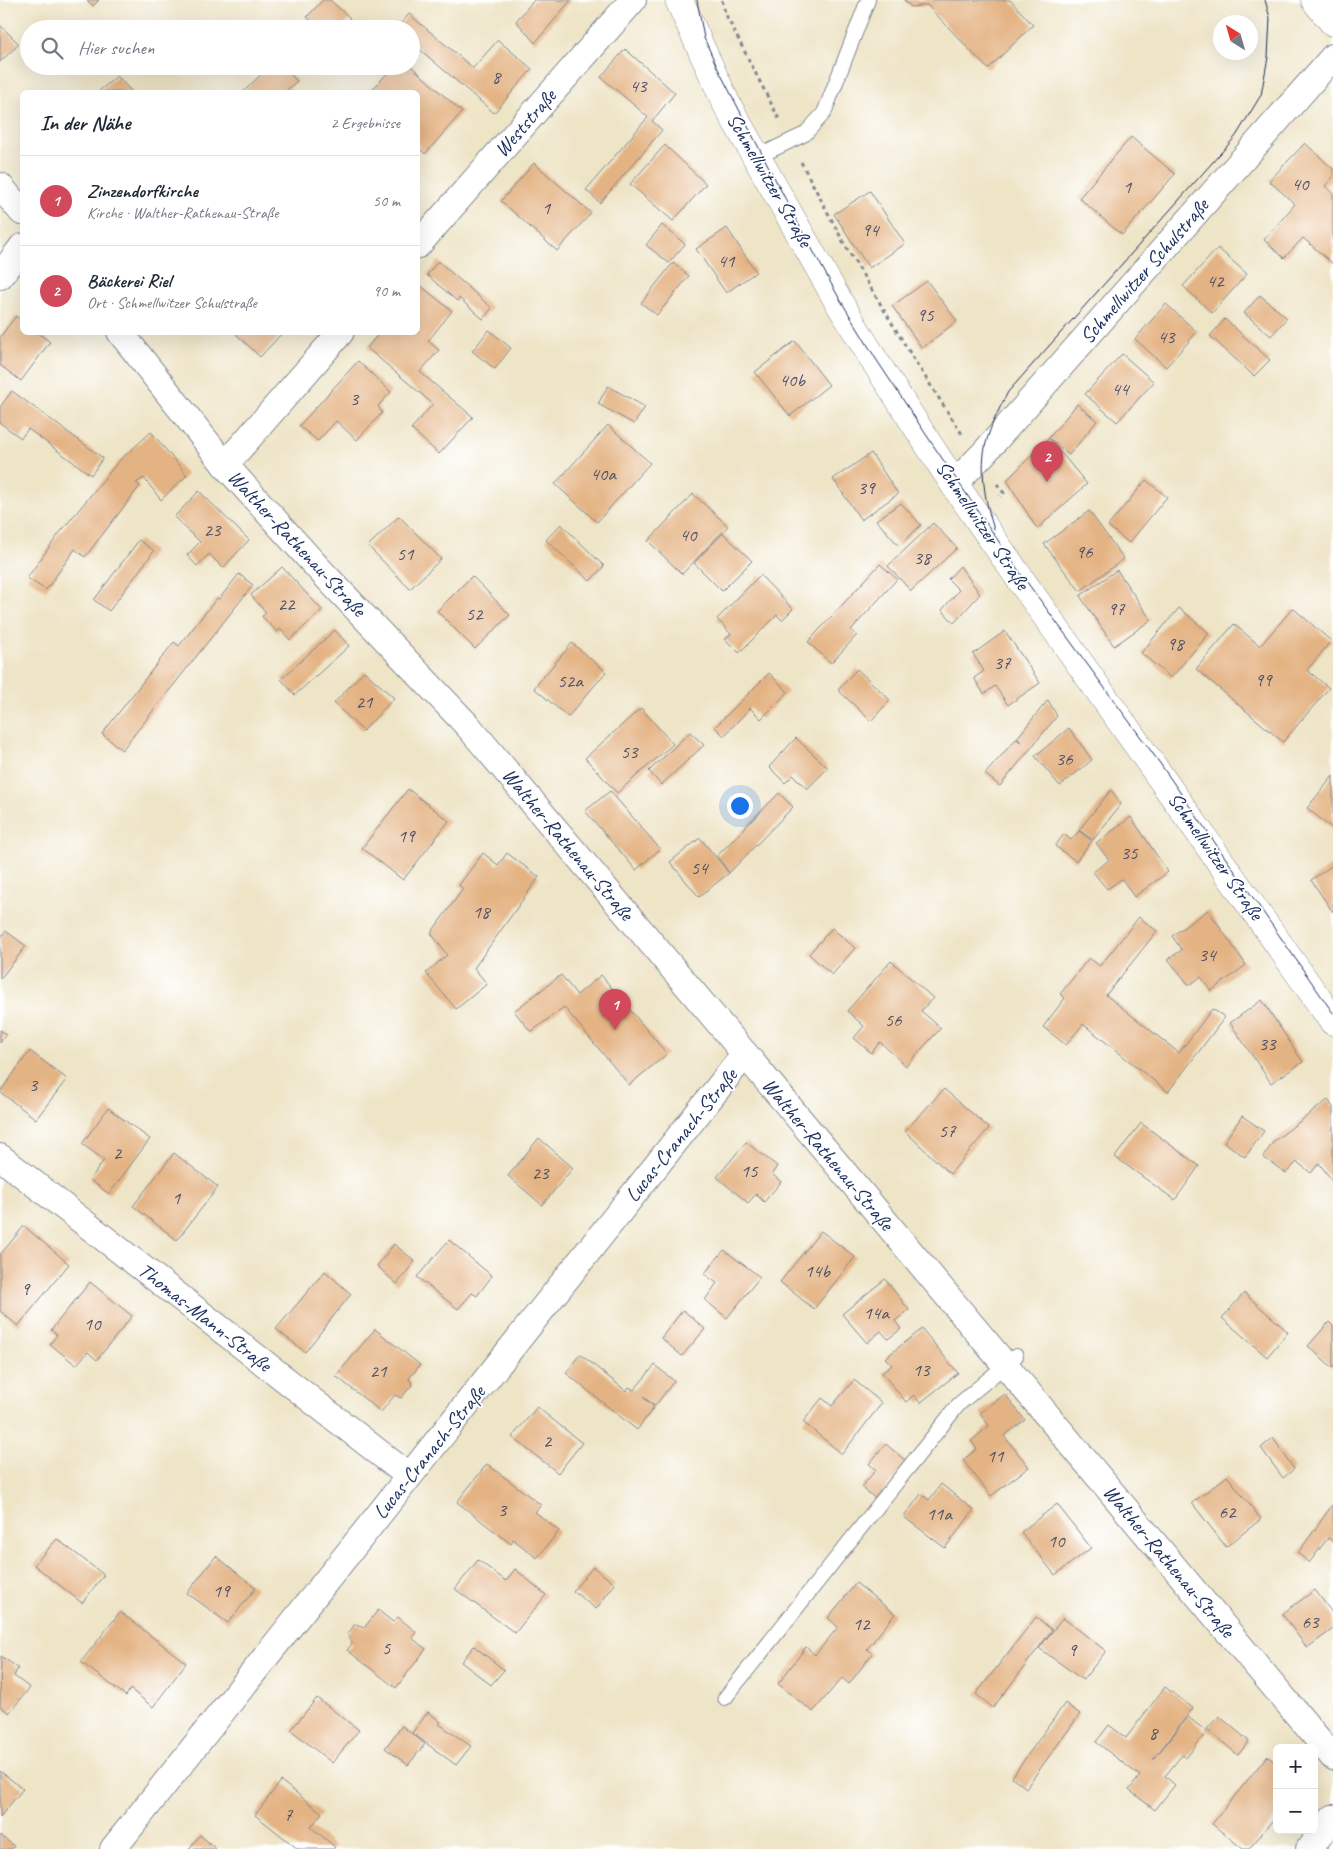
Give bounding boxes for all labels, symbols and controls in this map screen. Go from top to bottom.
north arrow [1213,15,1258,60]
search box [20,20,420,75]
icon: search [38,34,66,62]
text: Hier suchen [78,36,154,60]
house number: 8 [492,65,503,89]
house number: 43 [629,74,648,98]
street label: Weststraße [488,82,563,162]
street label: Schmellwitzer Straße [721,109,820,253]
text: In der Nähe [40,110,130,136]
text: 2 Ergebnisse [331,113,400,133]
house number: 40 [1291,172,1310,196]
house number: 1 [1123,175,1133,199]
text: Zinzendorfkirche [87,179,198,203]
text: 1 [52,191,60,211]
text: 50 m [373,191,400,211]
street label: Schmellwitzer Schulstraße [1074,191,1216,349]
house number: 1 [542,196,552,220]
text: Kirche · Walther-Rathenau-Straße [87,203,278,223]
house number: 94 [861,218,881,242]
house number: 41 [717,249,736,273]
text: Bäckerei Riel [87,269,171,293]
house number: 42 [1206,269,1225,293]
text: 2 [52,281,60,301]
text: 90 m [373,281,400,301]
text: Ort · Schmellwitzer Schulstraße [87,293,257,313]
house number: 95 [916,303,935,327]
house number: 43 [1157,325,1176,349]
house number: 40b [779,368,806,392]
house number: 44 [1111,377,1131,401]
house number: 3 [350,387,360,411]
pin: 2 [1031,441,1063,482]
street label: Schmellwitzer Straße [930,456,1037,596]
house number: 40a [590,462,617,486]
street label: Walther-Rathenau-Straße [222,464,373,623]
house number: 39 [857,476,876,500]
house number: 23 [203,518,222,542]
house number: 40 [679,523,698,547]
house number: 96 [1075,540,1094,564]
house number: 51 [396,542,415,566]
house number: 38 [913,546,933,570]
house number: 22 [277,592,296,616]
house number: 97 [1107,597,1126,621]
house number: 52 [465,602,484,626]
house number: 98 [1166,632,1186,656]
house number: 37 [993,651,1012,675]
house number: 99 [1254,668,1273,692]
house number: 52a [557,669,584,693]
house number: 21 [355,690,374,714]
house number: 53 [620,740,639,764]
house number: 36 [1055,747,1074,771]
street label: Walther-Rathenau-Straße [497,762,641,927]
street label: Schmellwitzer Straße [1162,787,1271,927]
your location [727,793,753,819]
house number: 19 [397,824,416,848]
house number: 35 [1120,841,1139,865]
house number: 54 [690,856,710,880]
house number: 18 [472,900,492,924]
house number: 34 [1198,943,1218,967]
pin: 1 [599,989,631,1030]
house number: 56 [884,1008,903,1032]
house number: 33 [1258,1032,1277,1056]
street label: Lucas-Cranach-Straße [619,1061,744,1207]
street label: Walther-Rathenau-Straße [757,1072,901,1237]
house number: 3 [29,1073,39,1097]
house number: 57 [938,1119,957,1143]
house number: 2 [113,1141,123,1165]
house number: 15 [740,1159,759,1183]
house number: 23 [531,1161,550,1185]
house number: 1 [172,1186,182,1210]
street label: Thomas-Mann-Straße [133,1257,279,1378]
house number: 14b [804,1259,831,1283]
house number: 9 [21,1277,31,1301]
house number: 14a [863,1301,890,1325]
house number: 10 [83,1312,102,1336]
house number: 13 [912,1358,931,1382]
house number: 21 [369,1359,388,1383]
street label: Lucas-Cranach-Straße [367,1378,492,1524]
house number: 2 [543,1429,553,1453]
house number: 11 [986,1444,1005,1468]
street label: Walther-Rathenau-Straße [1098,1479,1242,1644]
house number: 3 [498,1498,508,1522]
house number: 62 [1218,1500,1237,1524]
house number: 11a [926,1502,953,1526]
house number: 10 [1047,1529,1066,1553]
house number: 19 [212,1579,231,1603]
house number: 63 [1301,1610,1320,1634]
house number: 12 [852,1612,871,1636]
house number: 5 [382,1636,392,1660]
house number: 9 [1068,1638,1078,1662]
house number: 8 [1149,1721,1160,1745]
map controls [1273,1744,1318,1834]
button: + [1273,1744,1318,1789]
button: − [1273,1789,1318,1834]
house number: 7 [284,1803,294,1827]

